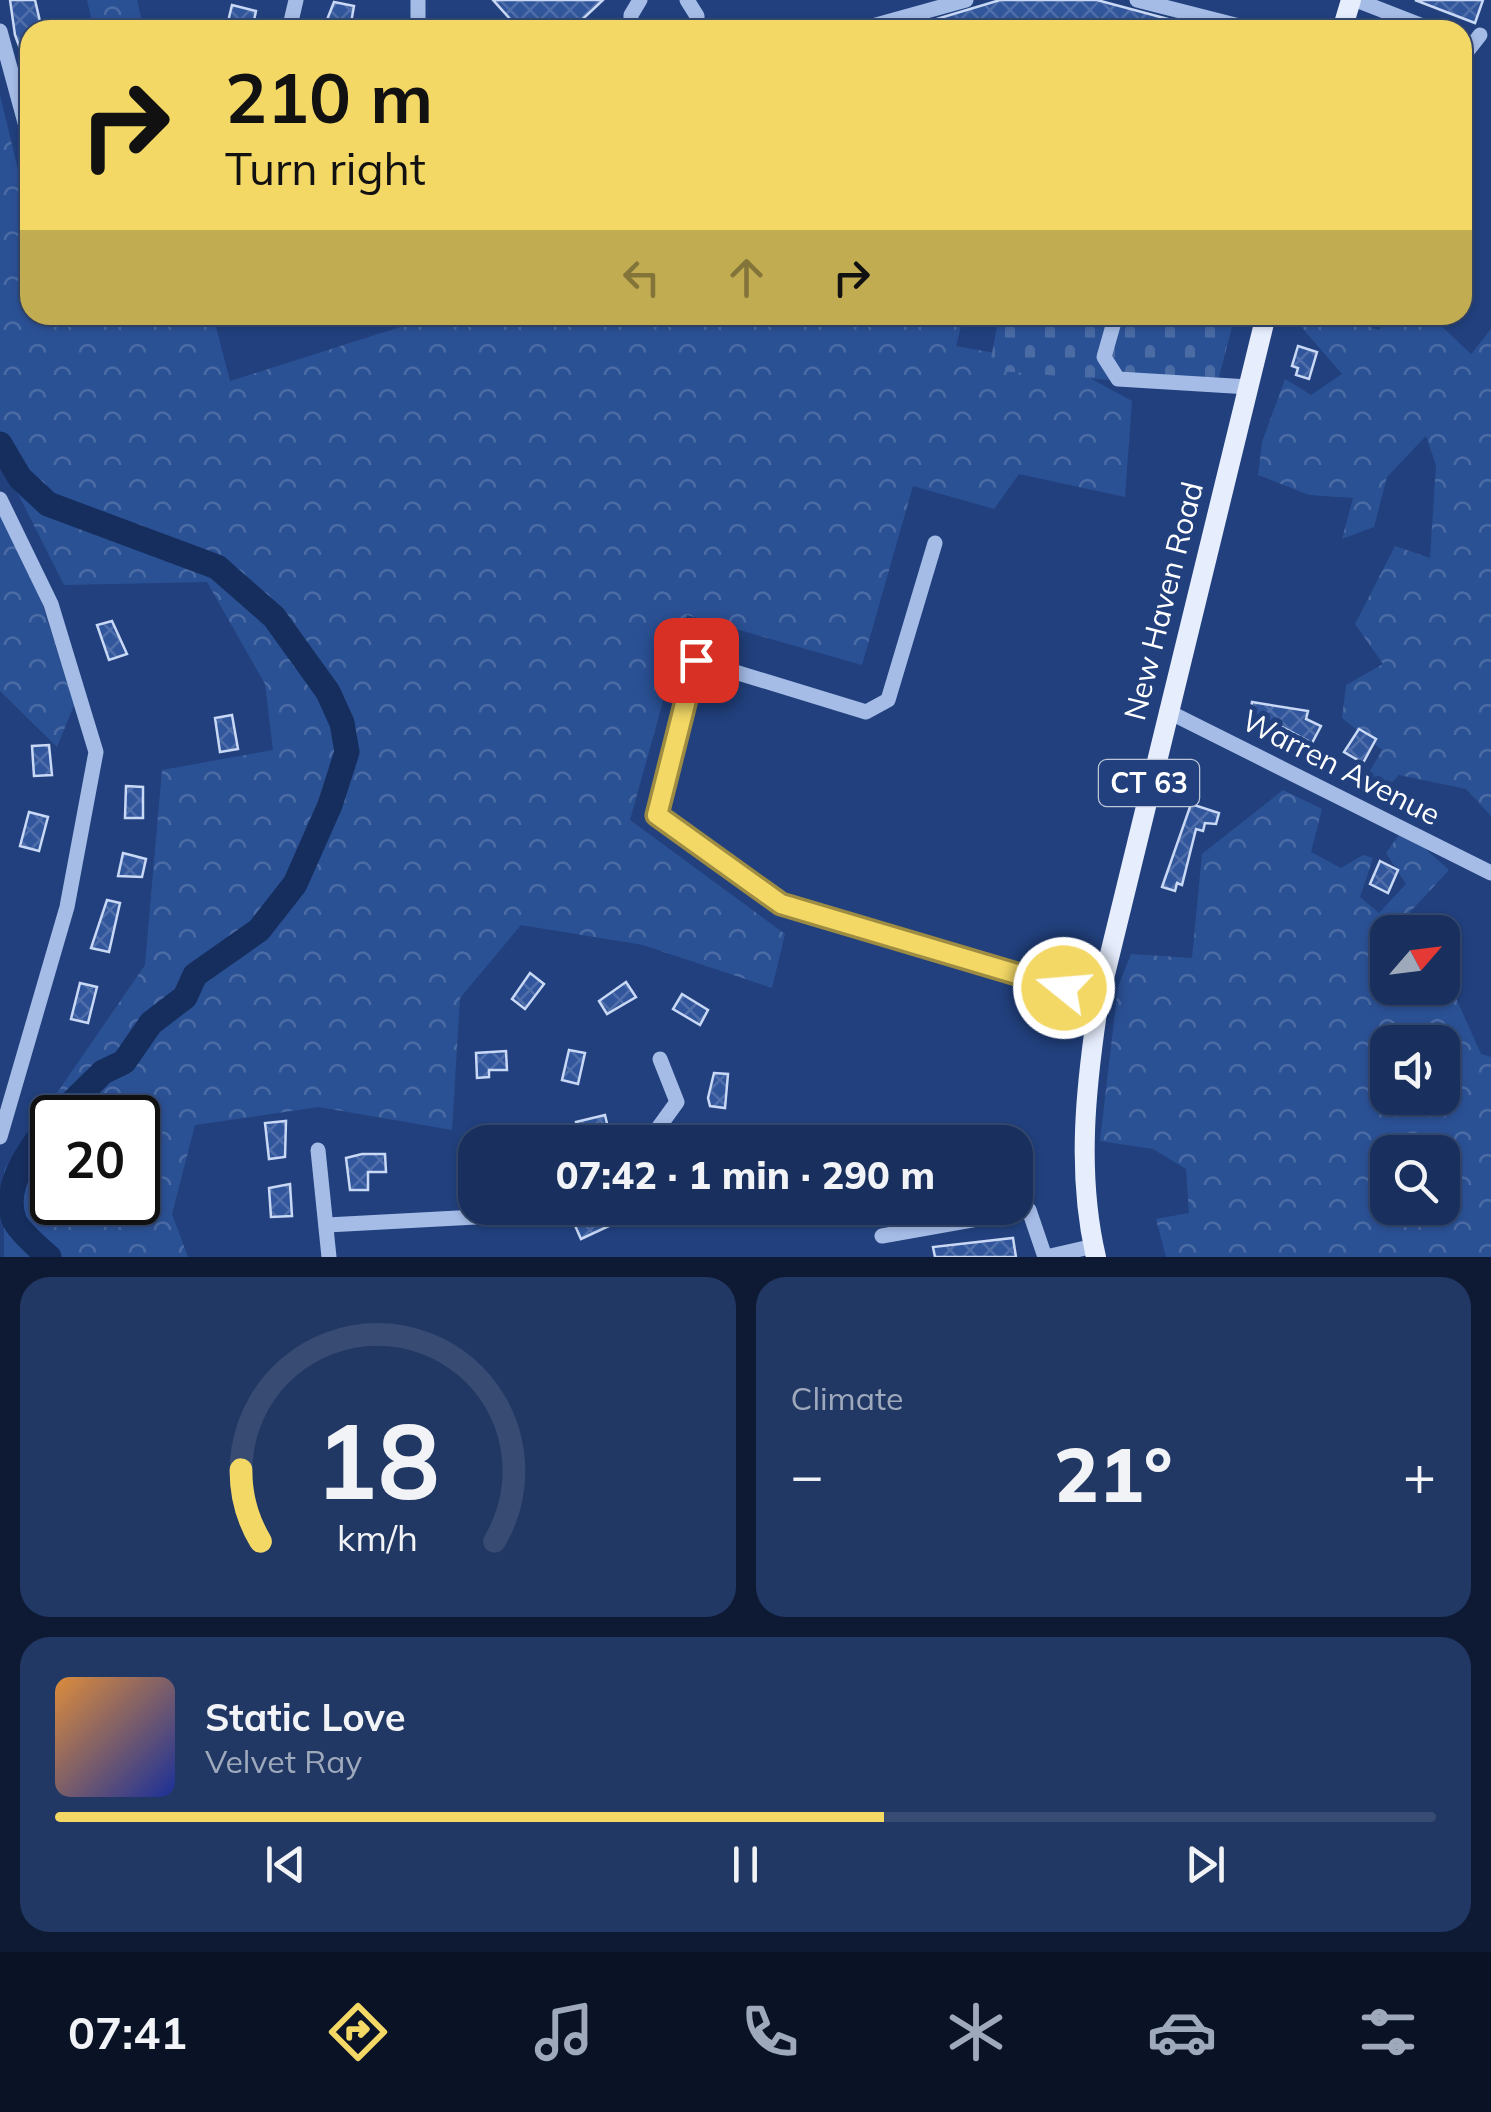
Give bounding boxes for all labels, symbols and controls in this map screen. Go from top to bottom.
text: 210 m [225,53,433,141]
icon: right [60,60,190,190]
text: Turn right [225,140,426,196]
icon: left [614,250,669,305]
icon: ahead [719,250,774,305]
icon: right [824,250,879,305]
street label: New Haven Road [1115,478,1211,724]
pin [654,618,739,703]
icon: arrive [669,633,724,688]
street label: Warren Avenue [1236,701,1447,833]
road number: CT 63 [1099,760,1199,806]
north arrow [1370,915,1460,1005]
map controls [1370,915,1460,1225]
position arrow [1012,936,1116,1040]
button: sound [1370,1025,1460,1115]
speed limit sign: 20 [30,1095,160,1225]
button: search [1370,1135,1460,1225]
text: 07:42 · 1 min · 290 m [556,1151,935,1199]
text: Climate [791,1378,903,1418]
text: 18 [315,1394,440,1525]
text: 21° [1054,1427,1173,1521]
text: − [791,1440,824,1509]
text: + [1403,1440,1436,1509]
text: km/h [337,1515,418,1560]
text: Static Love [205,1693,406,1741]
text: Velvet Ray [205,1741,362,1781]
icon: previous [258,1837,313,1892]
icon: pause [718,1837,773,1892]
icon: next [1178,1837,1233,1892]
icon: directions [323,1997,393,2067]
icon: music [529,1997,599,2067]
icon: phone [735,1997,805,2067]
icon: climate [941,1997,1011,2067]
icon: car [1147,1997,1217,2067]
icon: filters [1353,1997,1423,2067]
text: 07:41 [68,2004,187,2060]

